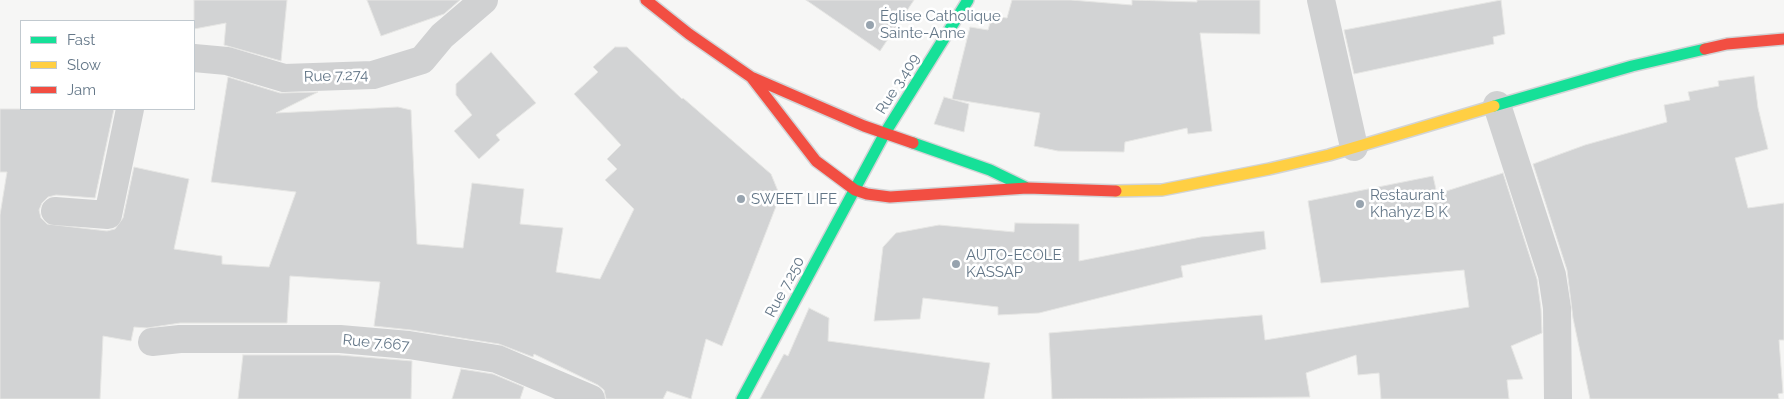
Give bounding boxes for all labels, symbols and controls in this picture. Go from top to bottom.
place label: Église Catholique Sainte-Anne [880,7,1001,42]
marker: Église Catholique Sainte-Anne [864,19,876,31]
legend [20,20,195,110]
text: Fast [67,31,95,49]
street label: Rue 3.409 [872,50,924,118]
text: Slow [67,56,101,74]
street label: Rue 7.274 [304,66,368,86]
text: Jam [67,81,96,99]
place label: Restaurant Khahyz B K [1370,186,1448,221]
place label: SWEET LIFE [751,190,837,208]
marker: SWEET LIFE [735,193,747,205]
marker: Restaurant Khahyz B K [1354,198,1366,210]
place label: AUTO-ECOLE KASSAP [966,246,1062,281]
street label: Rue 7.250 [761,254,809,320]
marker: AUTO-ECOLE KASSAP [950,258,962,270]
street label: Rue 7.667 [342,331,410,355]

